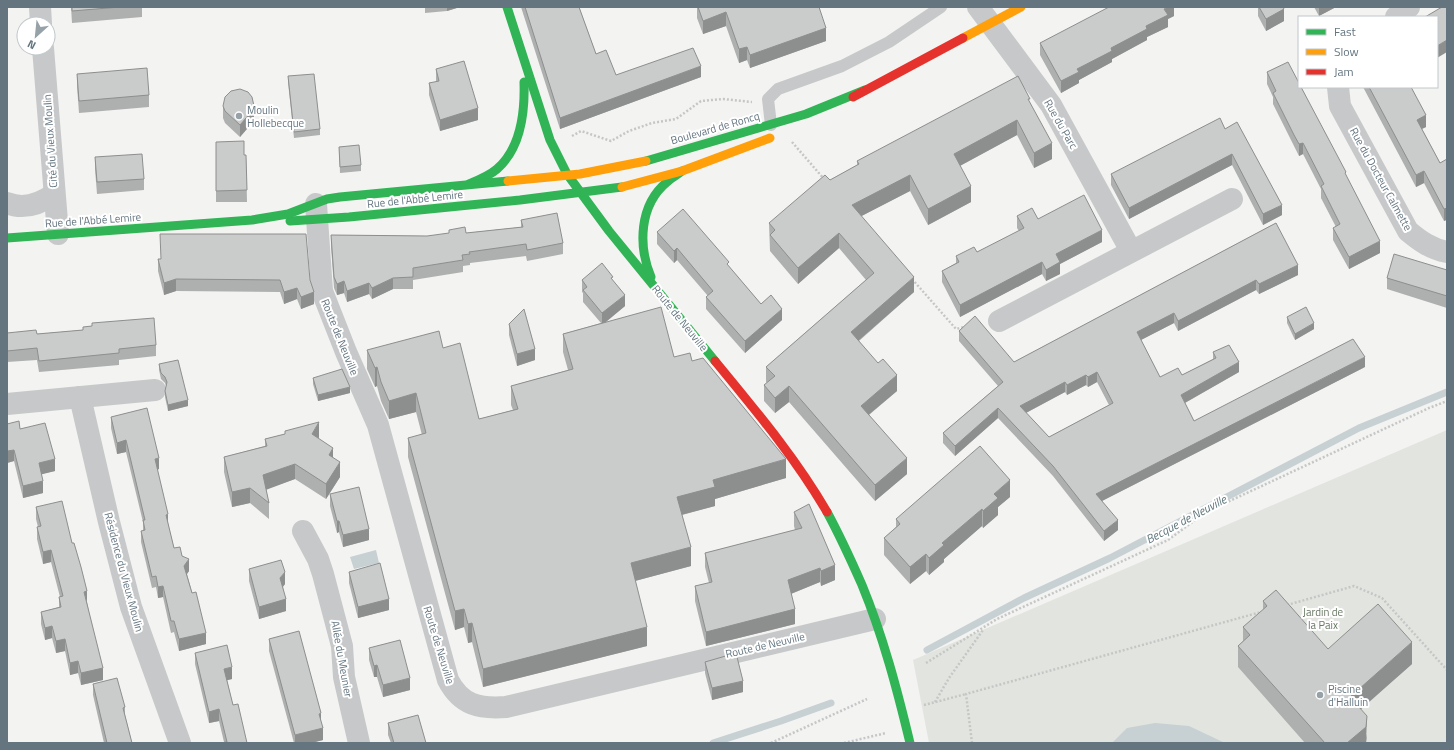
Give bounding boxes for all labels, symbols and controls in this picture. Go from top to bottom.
north arrow [16,16,56,56]
legend [1298,16,1438,88]
text: Fast [1334,22,1357,41]
text: N [24,36,38,54]
text: Slow [1334,42,1359,61]
text: Jam [1334,62,1354,81]
street label: Cité du Vieux Moulin [39,94,61,188]
street label: Rue du Parc [1040,96,1082,152]
place label: Moulin Hollebecque [247,102,305,131]
street label: Boulevard de Roncq [669,108,761,148]
marker: Moulin Hollebecque [234,111,244,121]
street label: Rue du Docteur Calmette [1346,124,1416,234]
street label: Rue de l'Abbé Lemire [366,186,464,212]
street label: Rue de l'Abbé Lemire [44,209,142,231]
street label: Route de Neuville [648,281,712,355]
street label: Route de Neuville [317,296,363,378]
water label: Becque de Neuville [1142,489,1231,548]
street label: Résidence du Vieux Moulin [100,510,148,634]
street label: Route de Neuville [419,604,459,687]
park label: Jardin de la Paix [1303,604,1344,633]
street label: Allée du Meunier [327,619,357,699]
street label: Route de Neuville [724,628,807,662]
place label: Piscine d'Halluin [1328,681,1368,710]
marker: Piscine d'Halluin [1315,690,1325,700]

